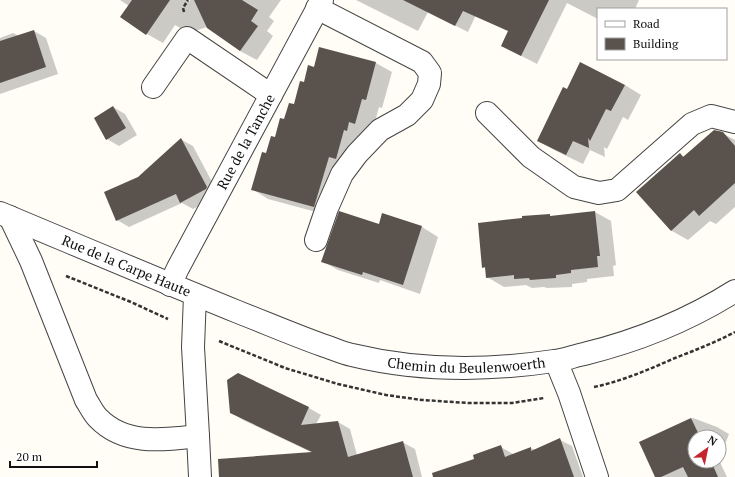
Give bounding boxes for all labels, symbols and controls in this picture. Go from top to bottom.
legend [597,8,727,60]
text: Road [633,16,660,31]
text: Building [633,36,679,51]
street label: Rue de la Tanche [212,91,279,193]
street label: Rue de la Carpe Haute [59,230,194,301]
street label: Chemin du Beulenwoerth [386,352,547,377]
north arrow [687,429,727,469]
text: N [705,432,720,449]
scale bar [10,443,97,469]
text: 20 m [16,449,43,464]

